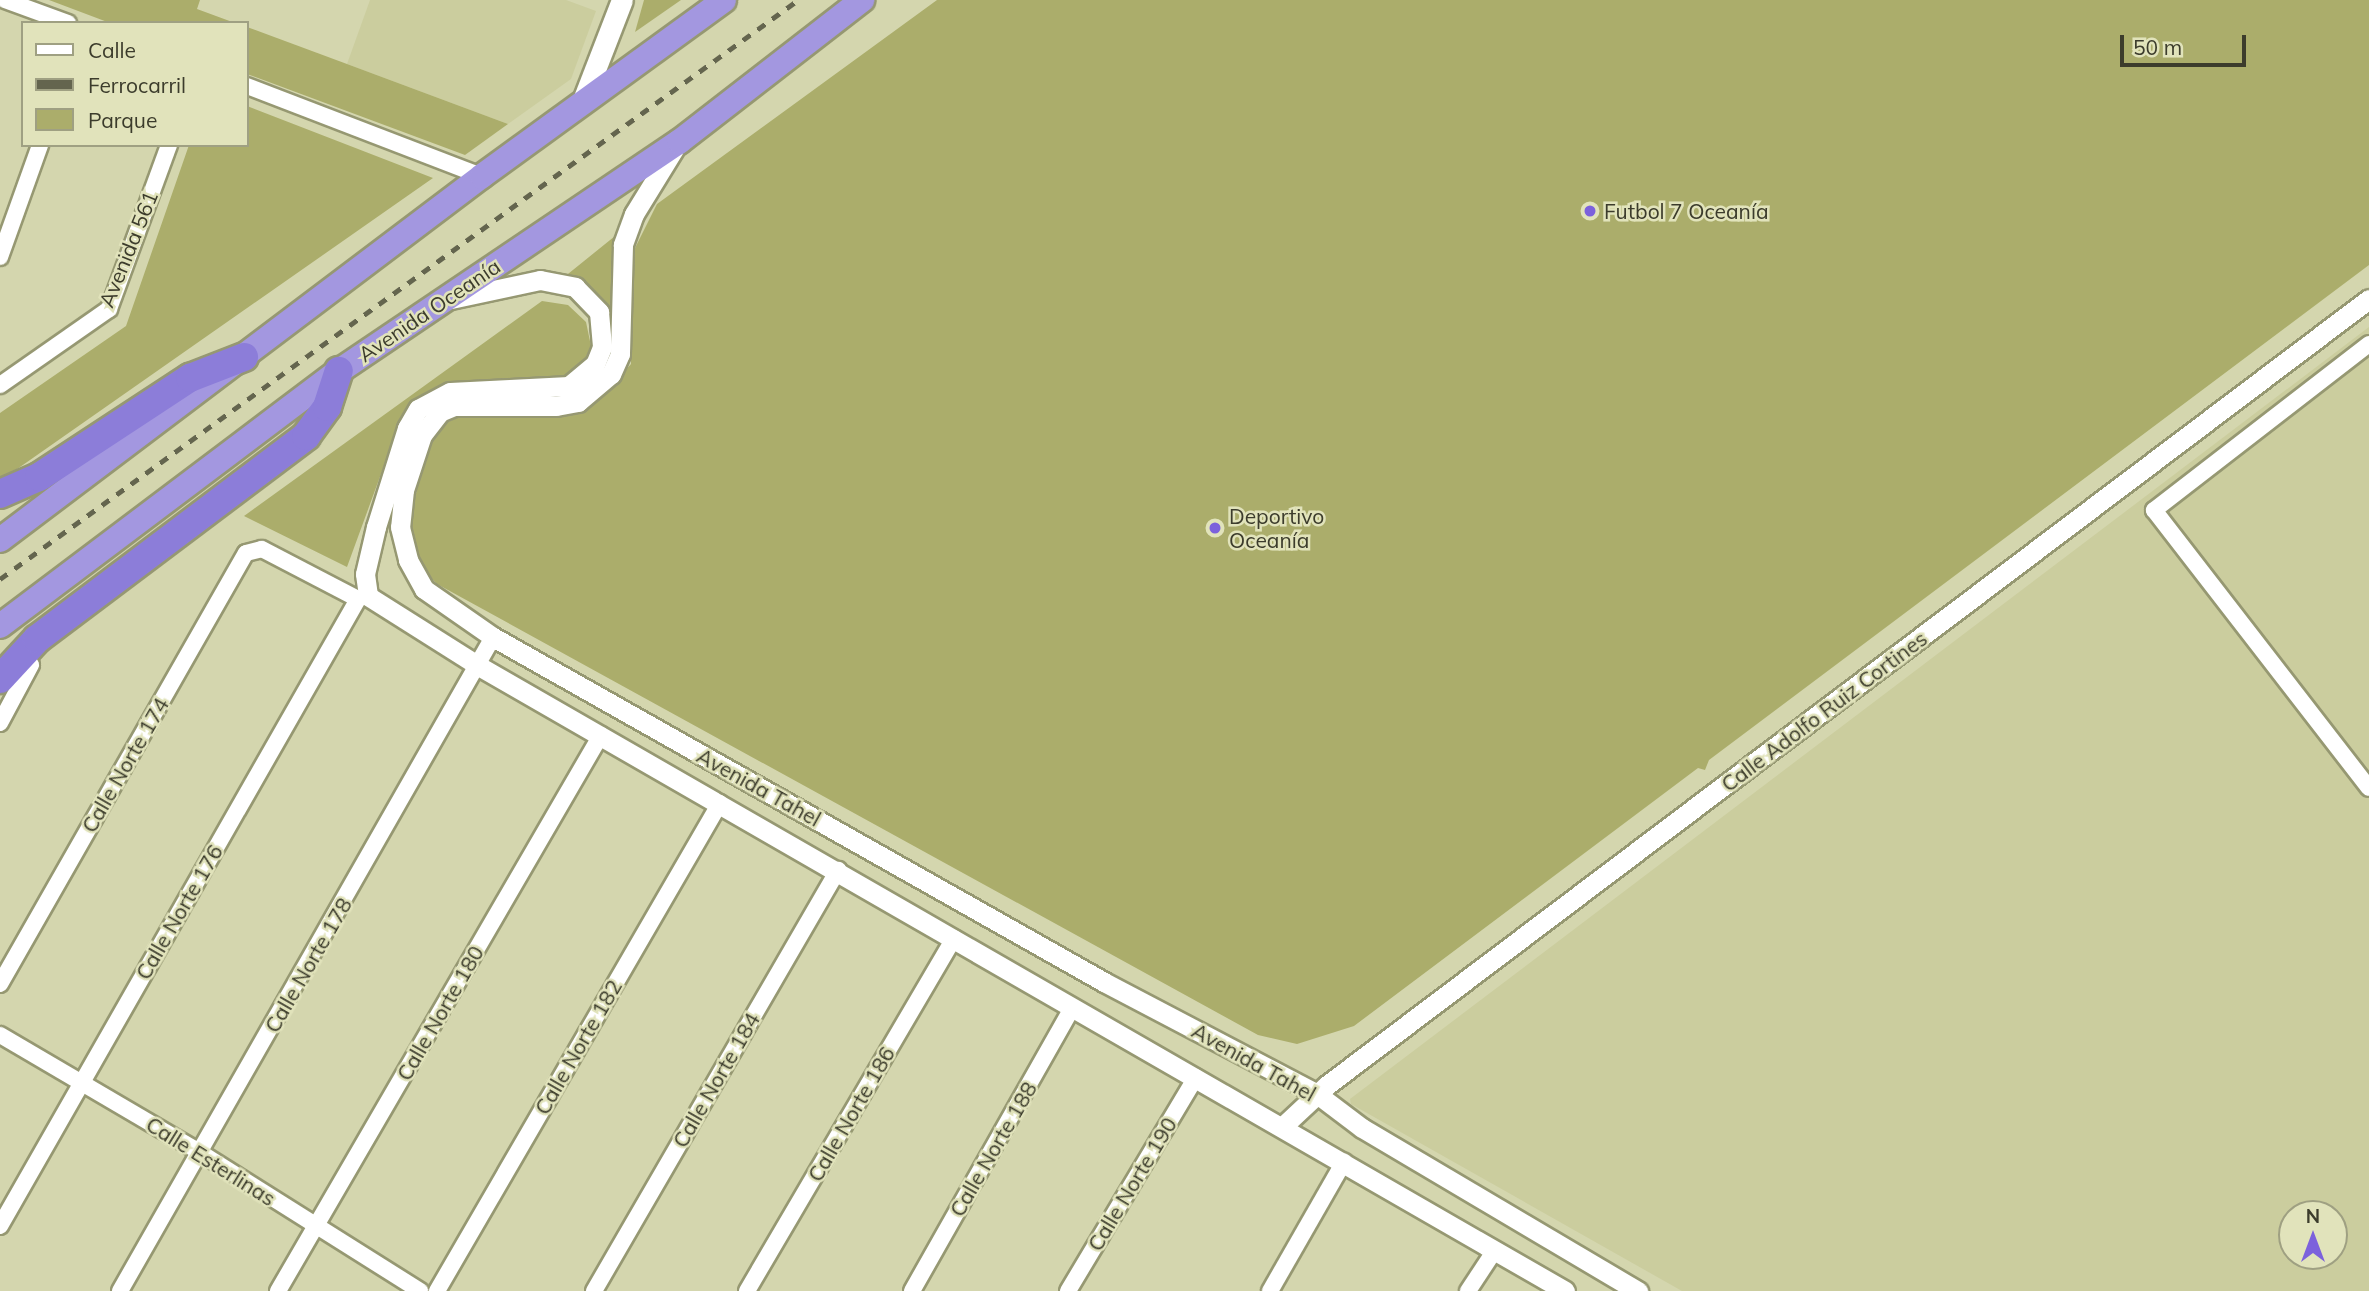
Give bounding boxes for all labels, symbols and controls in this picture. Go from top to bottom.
legend [21,21,248,147]
scale bar [2124,21,2250,65]
text: 50 m [2133,34,2182,60]
text: Calle [88,37,136,63]
text: Ferrocarril [88,72,186,98]
text: Parque [88,107,157,133]
street label: Avenida 561 [93,187,163,311]
place label: Futbol 7 Oceanía [1604,198,1769,224]
marker: Futbol 7 Oceanía [1582,203,1598,219]
street label: Avenida Oceanía [353,253,505,367]
place label: Deportivo Oceanía [1229,503,1324,553]
marker: Deportivo Oceanía [1207,520,1223,536]
street label: Calle Adolfo Ruiz Cortines [1716,625,1932,797]
street label: Calle Norte 174 [76,693,174,837]
street label: Avenida Tahel [693,743,825,831]
street label: Calle Norte 176 [130,840,228,984]
street label: Calle Norte 178 [259,893,357,1037]
street label: Calle Norte 180 [391,941,489,1085]
street label: Calle Norte 182 [529,975,627,1119]
street label: Calle Norte 184 [667,1008,765,1152]
street label: Avenida Tahel [1188,1018,1320,1106]
street label: Calle Norte 186 [802,1042,900,1186]
street label: Calle Norte 188 [944,1077,1042,1221]
street label: Calle Esterlinas [142,1111,280,1211]
street label: Calle Norte 190 [1082,1113,1182,1255]
north arrow [2278,1200,2348,1270]
text: N [2306,1204,2320,1228]

